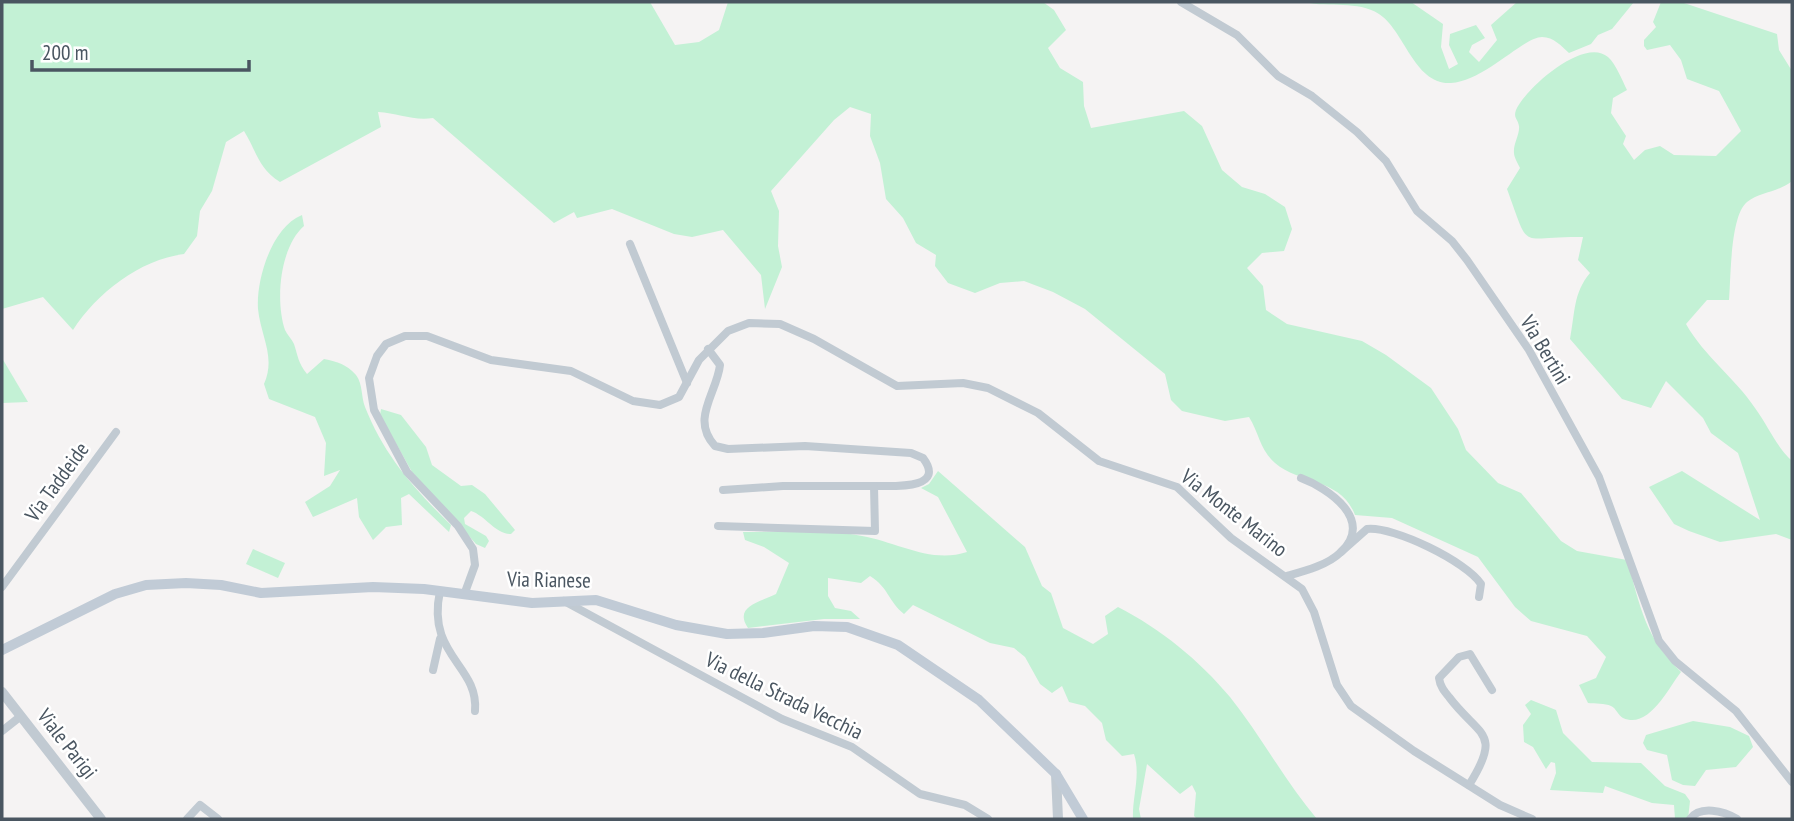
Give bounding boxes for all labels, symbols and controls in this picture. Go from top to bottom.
scale bar [32,28,248,72]
text: 200 m [42,39,88,66]
street label: Via Bertini [1514,309,1577,389]
street label: Via Taddeide [18,437,94,528]
street label: Via Monte Marino [1175,462,1293,563]
street label: Via Rianese [506,565,591,594]
street label: Via della Strada Vecchia [700,645,867,745]
street label: Viale Parigi [31,702,103,784]

